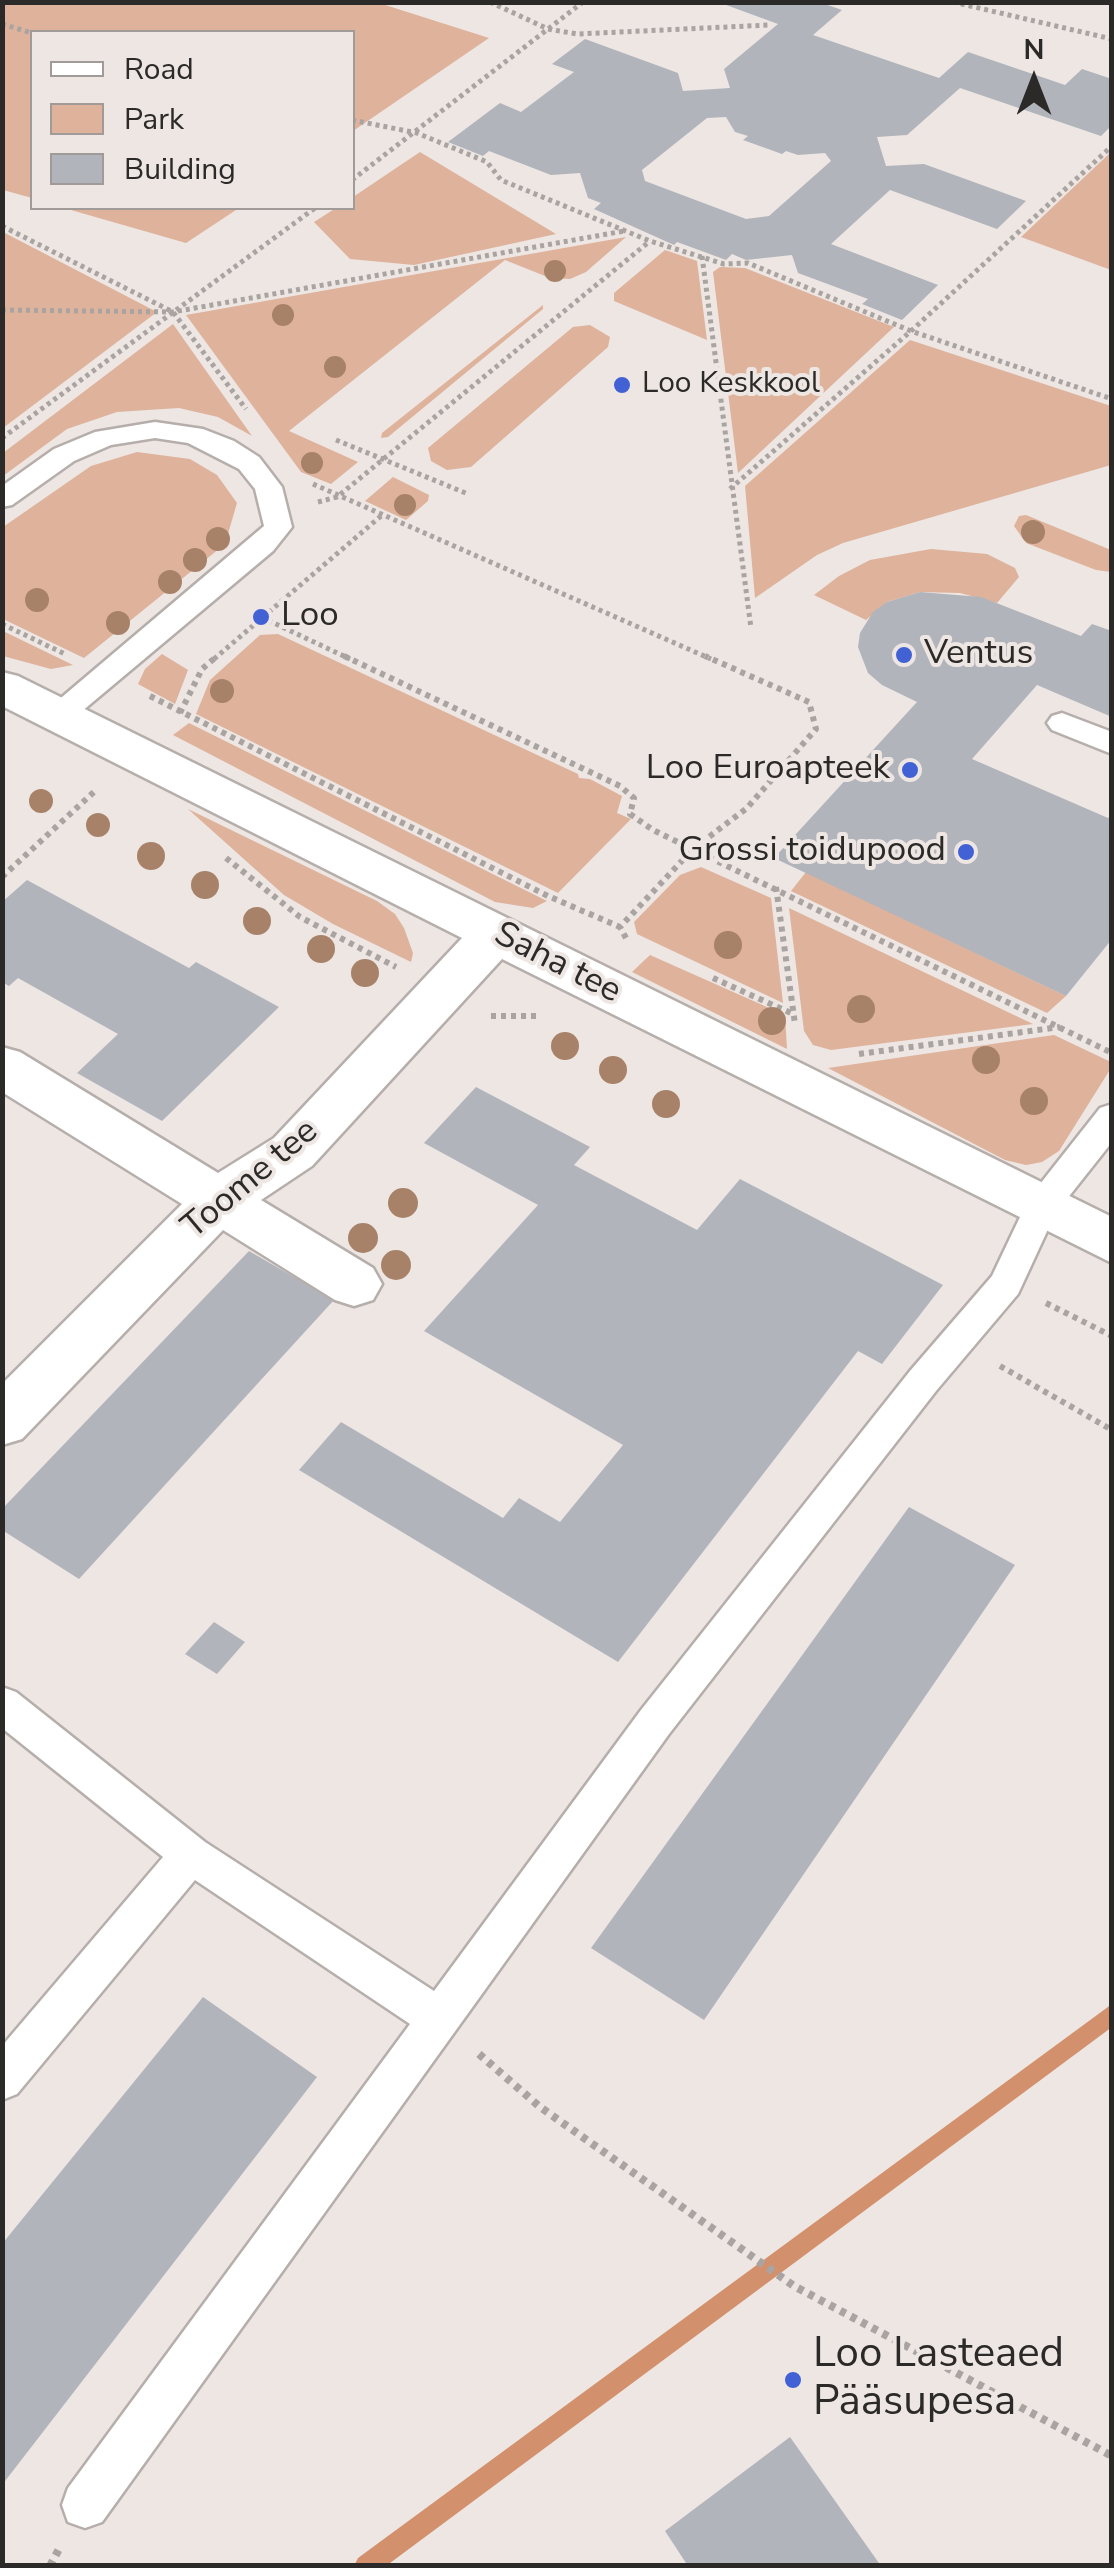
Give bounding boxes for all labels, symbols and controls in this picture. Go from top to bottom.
legend [30,30,355,210]
north arrow [984,30,1084,130]
text: N [1024,31,1044,69]
text: Road [124,49,194,90]
text: Park [124,99,184,140]
text: Building [124,149,236,190]
place label: Loo Keskkool [642,367,820,403]
marker: Loo Keskkool [611,374,633,396]
place label: Loo [281,596,339,638]
marker: Loo [250,606,272,628]
place label: Ventus [924,634,1033,676]
marker: Ventus [893,644,915,666]
place label: Loo Euroapteek [646,749,890,791]
marker: Loo Euroapteek [899,759,921,781]
place label: Grossi toidupood [679,831,946,873]
marker: Grossi toidupood [955,841,977,863]
street label: Saha tee [487,914,627,1014]
street label: Toome tee [175,1111,327,1249]
place label: Loo Lasteaed Pääsupesa [813,2331,1064,2430]
marker: Loo Lasteaed Pääsupesa [782,2369,804,2391]

